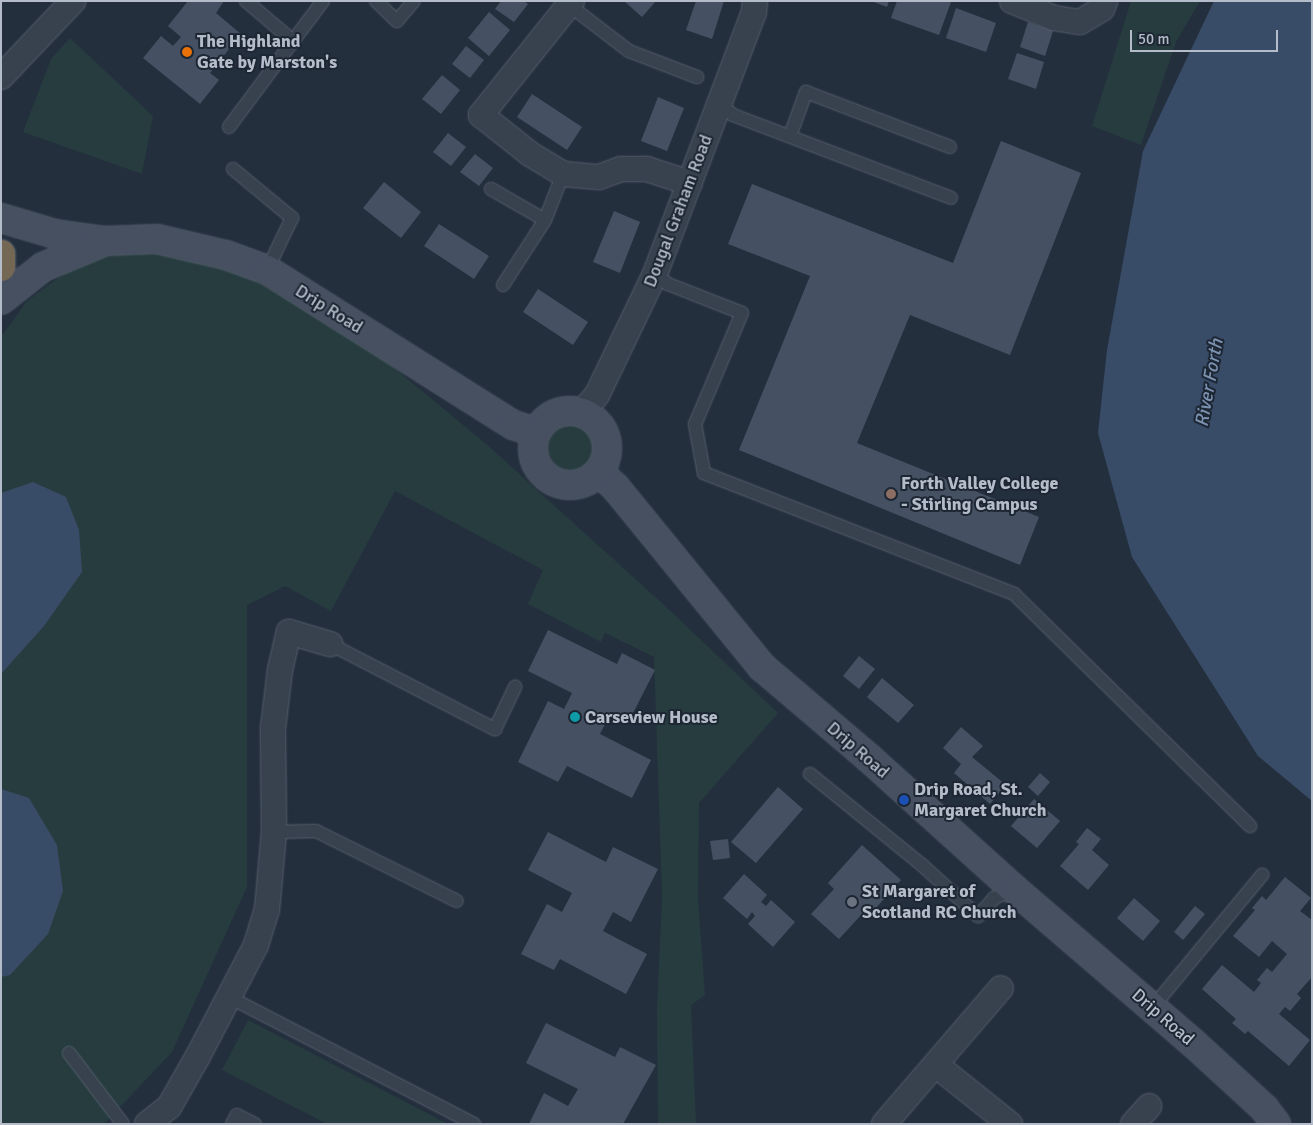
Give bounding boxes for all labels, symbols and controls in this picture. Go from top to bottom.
scale bar [1133,20,1280,52]
text: 50 m [1138,30,1169,48]
place label: The Highland Gate by Marston's [197,31,337,74]
marker: The Highland Gate by Marston's [181,46,193,58]
street label: Dougal Graham Road [639,132,717,290]
street label: Drip Road [291,280,367,338]
water label: River Forth [1191,337,1229,429]
place label: Forth Valley College - Stirling Campus [901,473,1059,516]
marker: Forth Valley College - Stirling Campus [885,488,897,500]
place label: Carseview House [585,706,718,728]
marker: Carseview House [569,711,581,723]
street label: Drip Road [822,717,894,783]
place label: Drip Road, St. Margaret Church [914,779,1046,822]
marker: Drip Road, St. Margaret Church [898,794,910,806]
place label: St Margaret of Scotland RC Church [862,881,1017,924]
marker: St Margaret of Scotland RC Church [846,896,858,908]
street label: Drip Road [1127,984,1199,1050]

